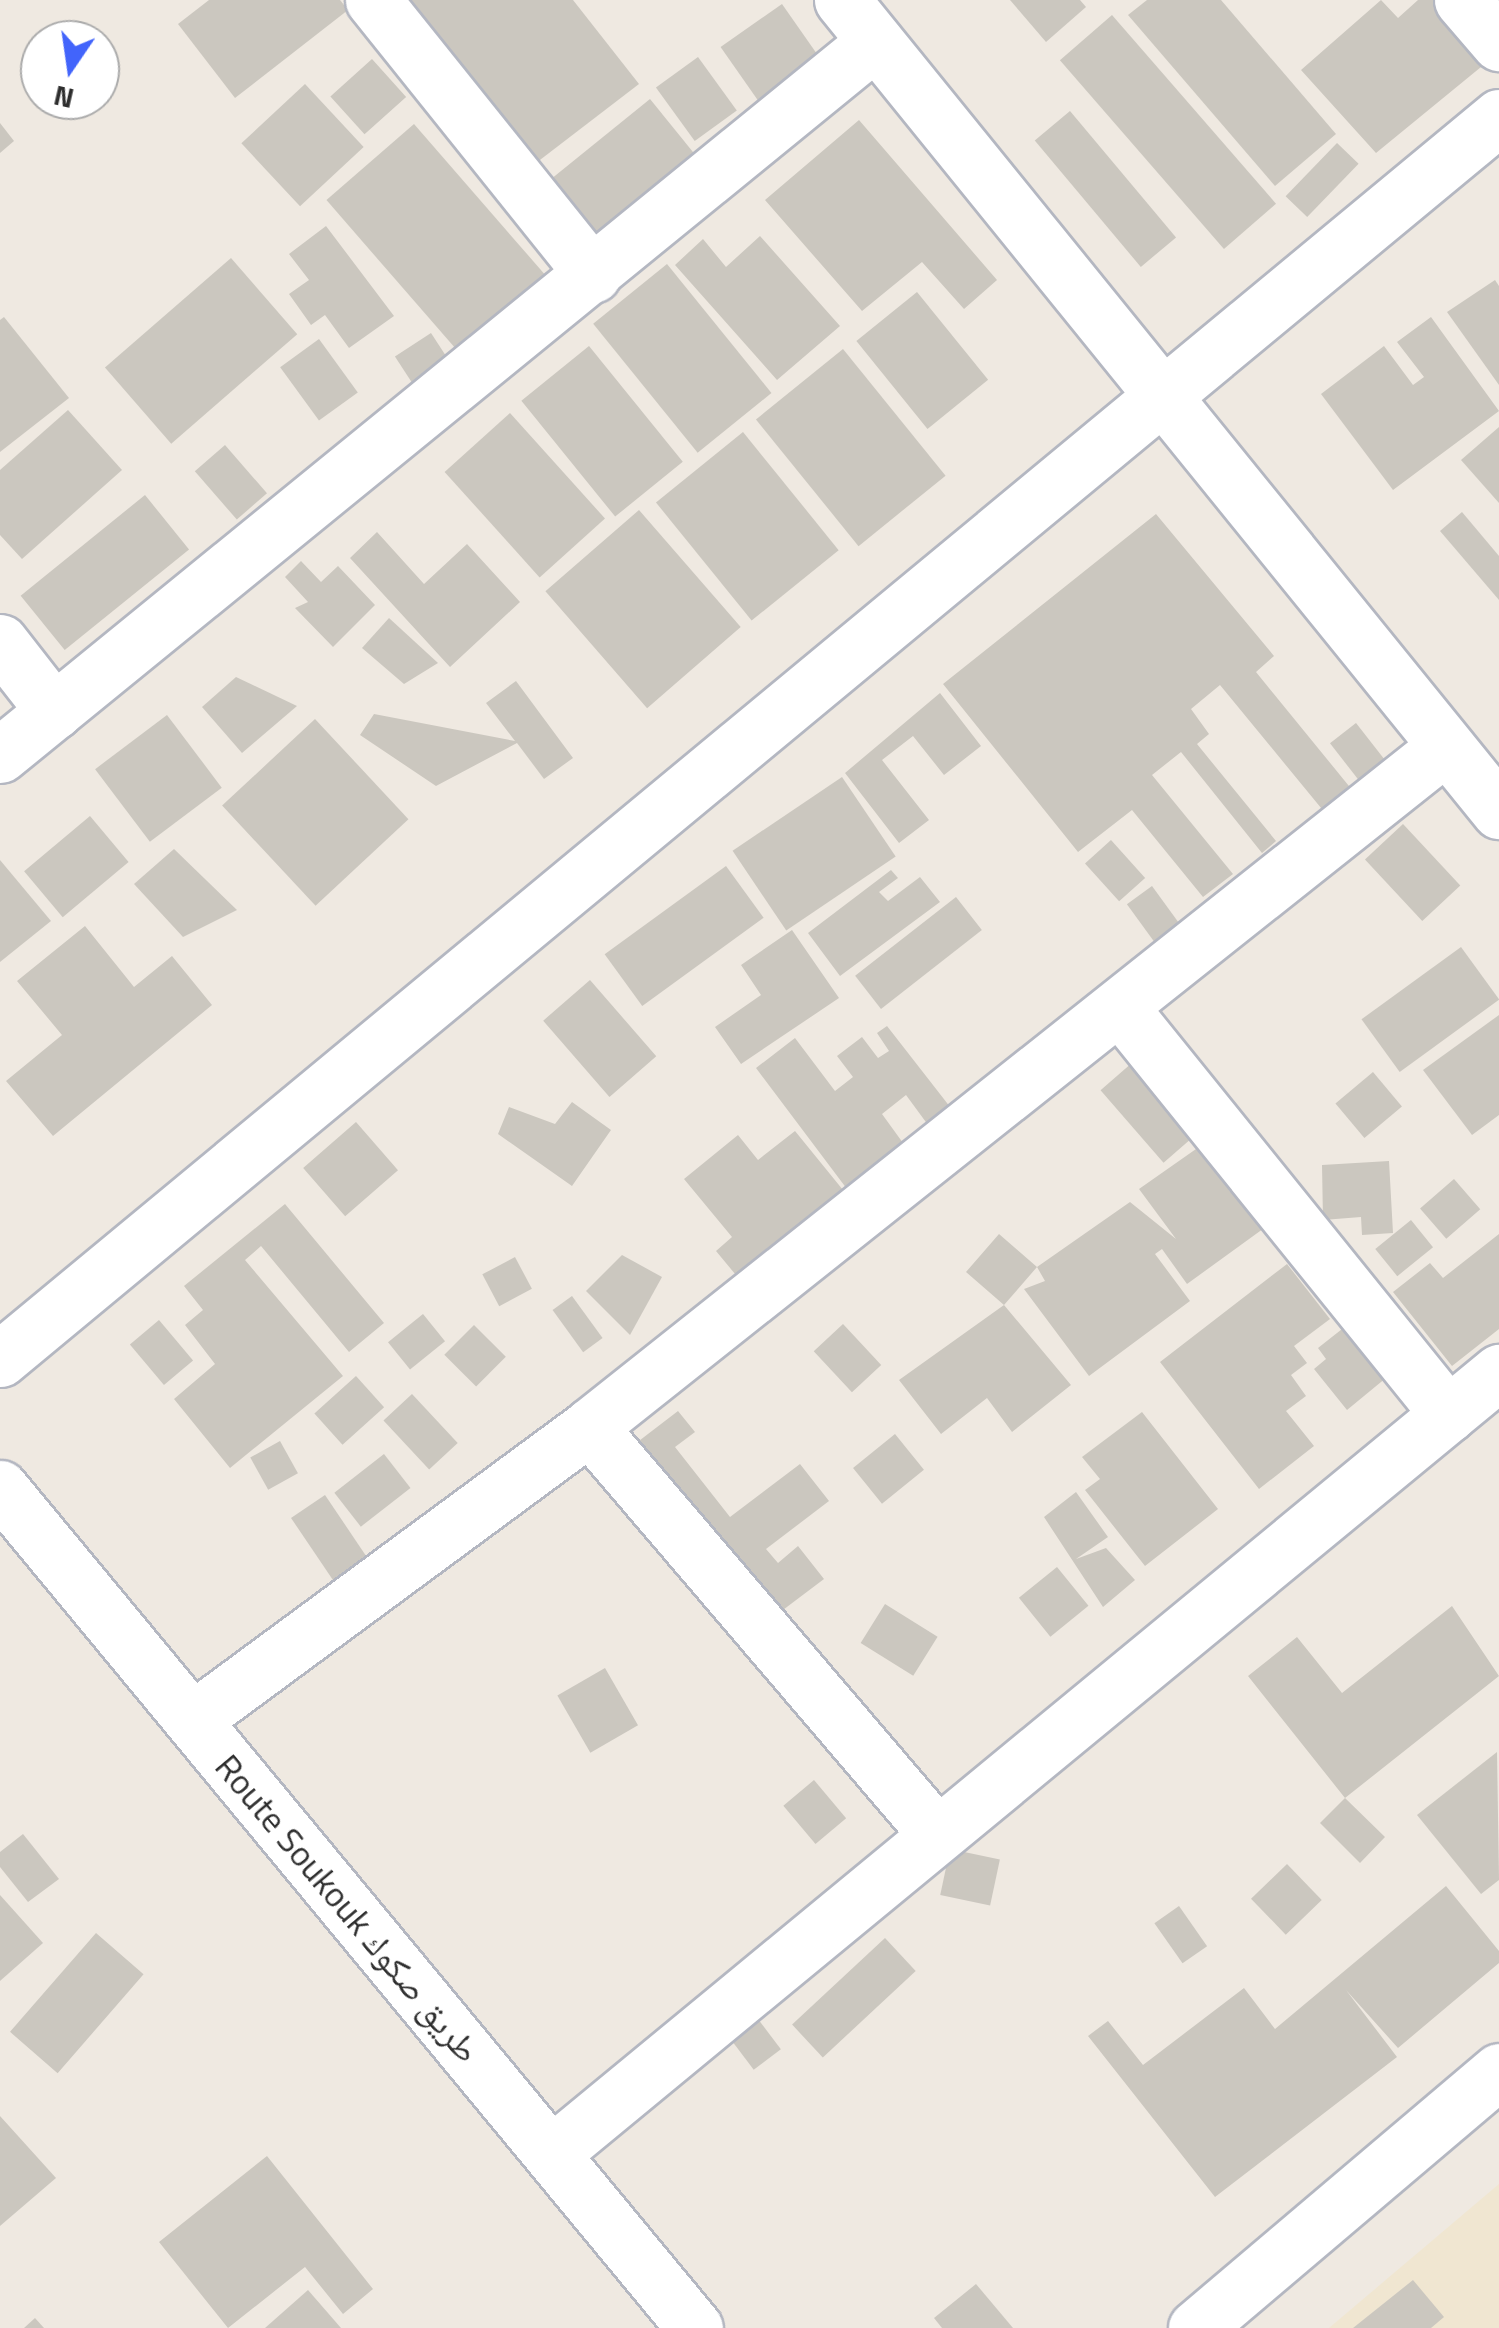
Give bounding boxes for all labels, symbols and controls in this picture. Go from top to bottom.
north arrow [20,20,120,120]
text: N [49,75,78,121]
street label: Route Soukouk طريق صكوك [207,1746,489,2070]

